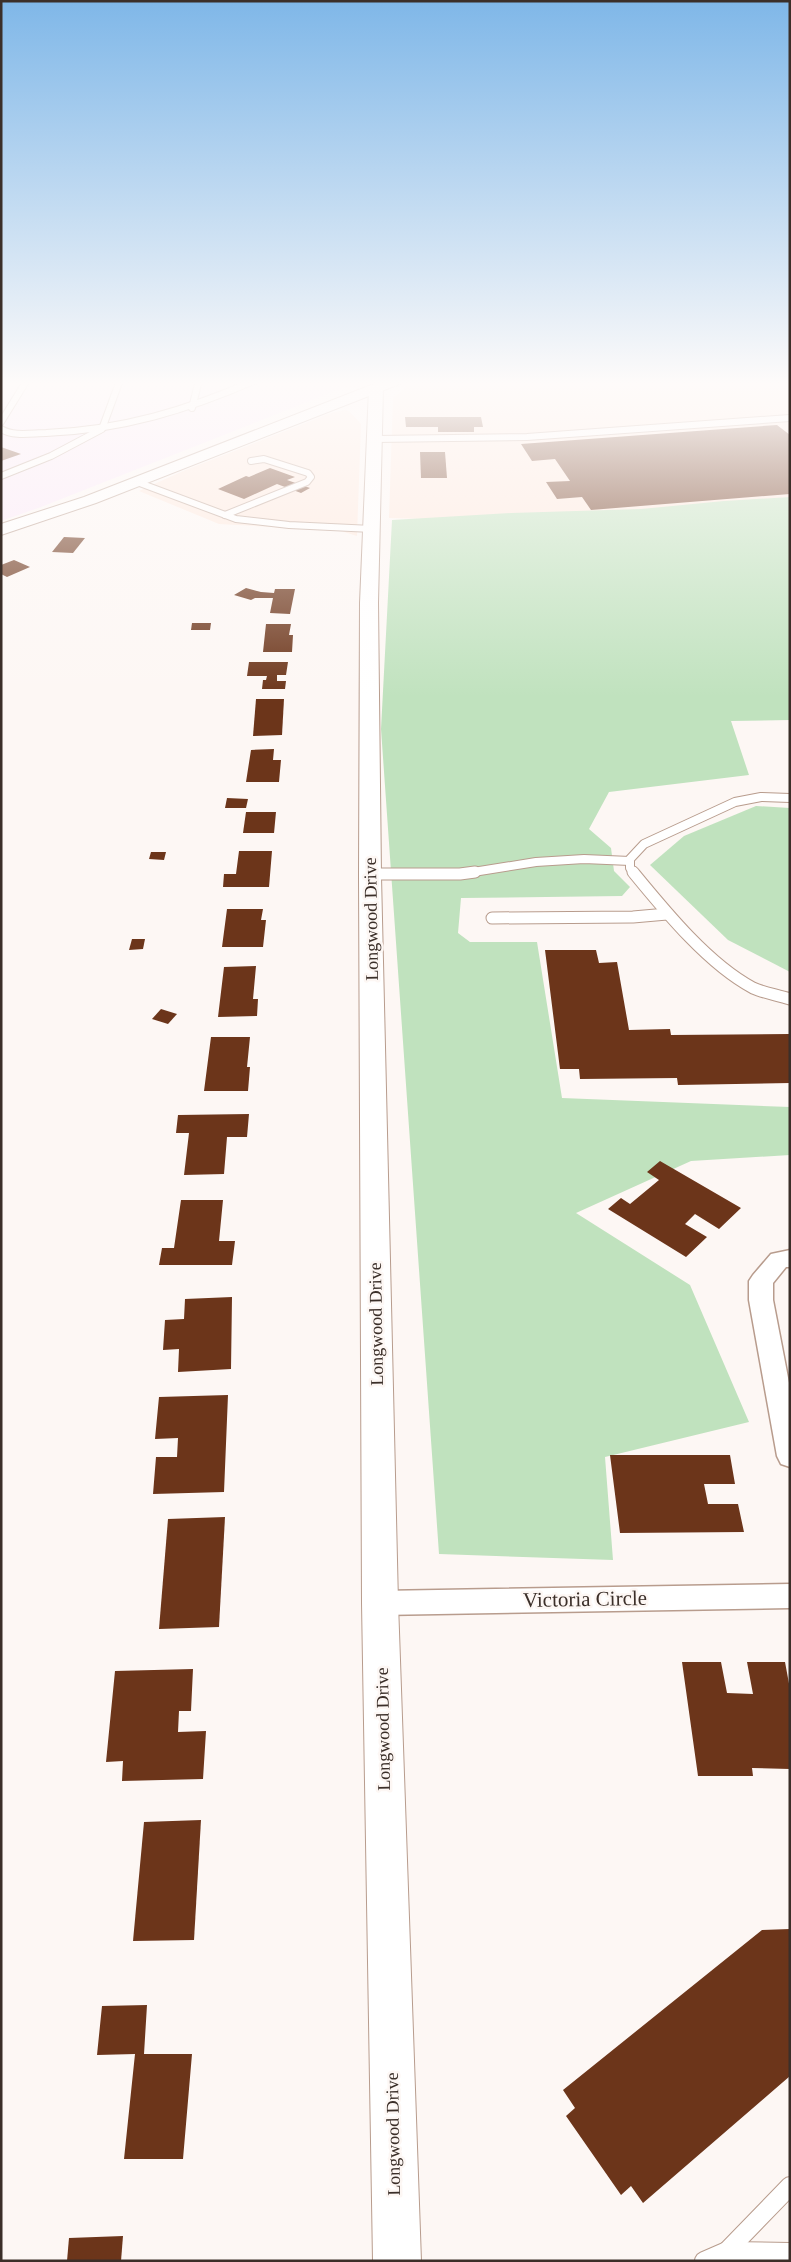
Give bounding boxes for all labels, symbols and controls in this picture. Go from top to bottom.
street label: Longwood Drive [360,857,382,981]
street label: Longwood Drive [365,1262,387,1386]
street label: Victoria Circle [523,1586,647,1612]
street label: Longwood Drive [372,1667,394,1791]
street label: Longwood Drive [382,2072,404,2196]

